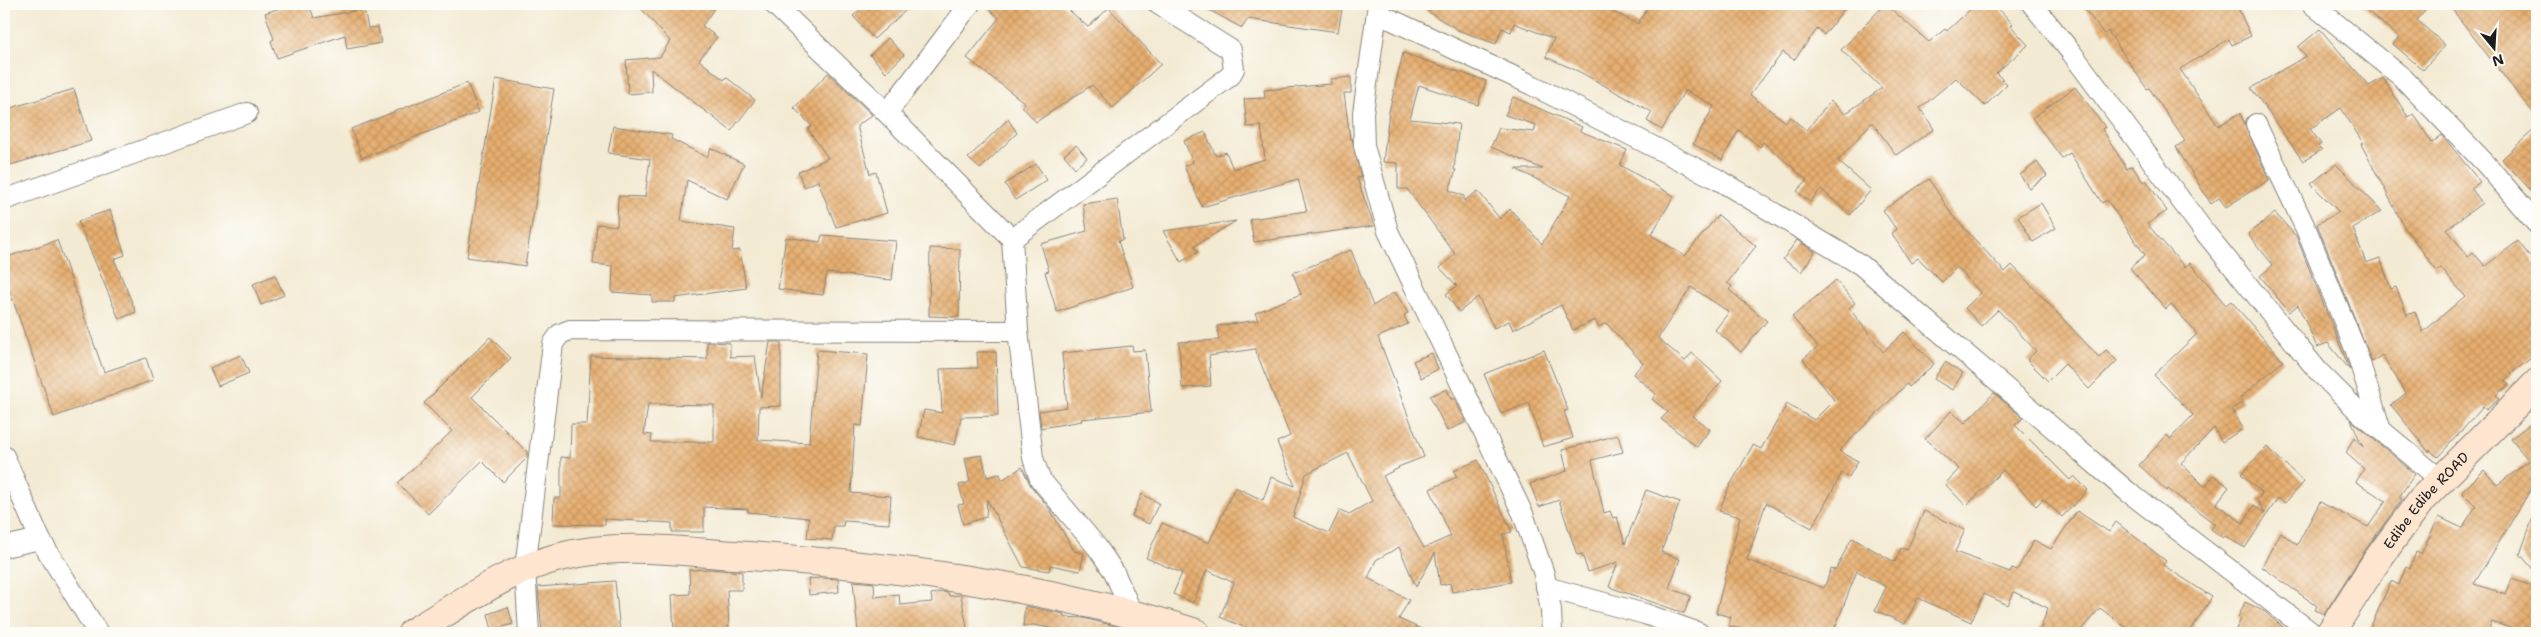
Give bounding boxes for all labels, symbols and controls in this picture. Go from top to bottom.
north arrow [2468,22,2518,72]
text: N [2490,50,2506,71]
street label: Edibe Edibe ROAD [2379,448,2473,553]

